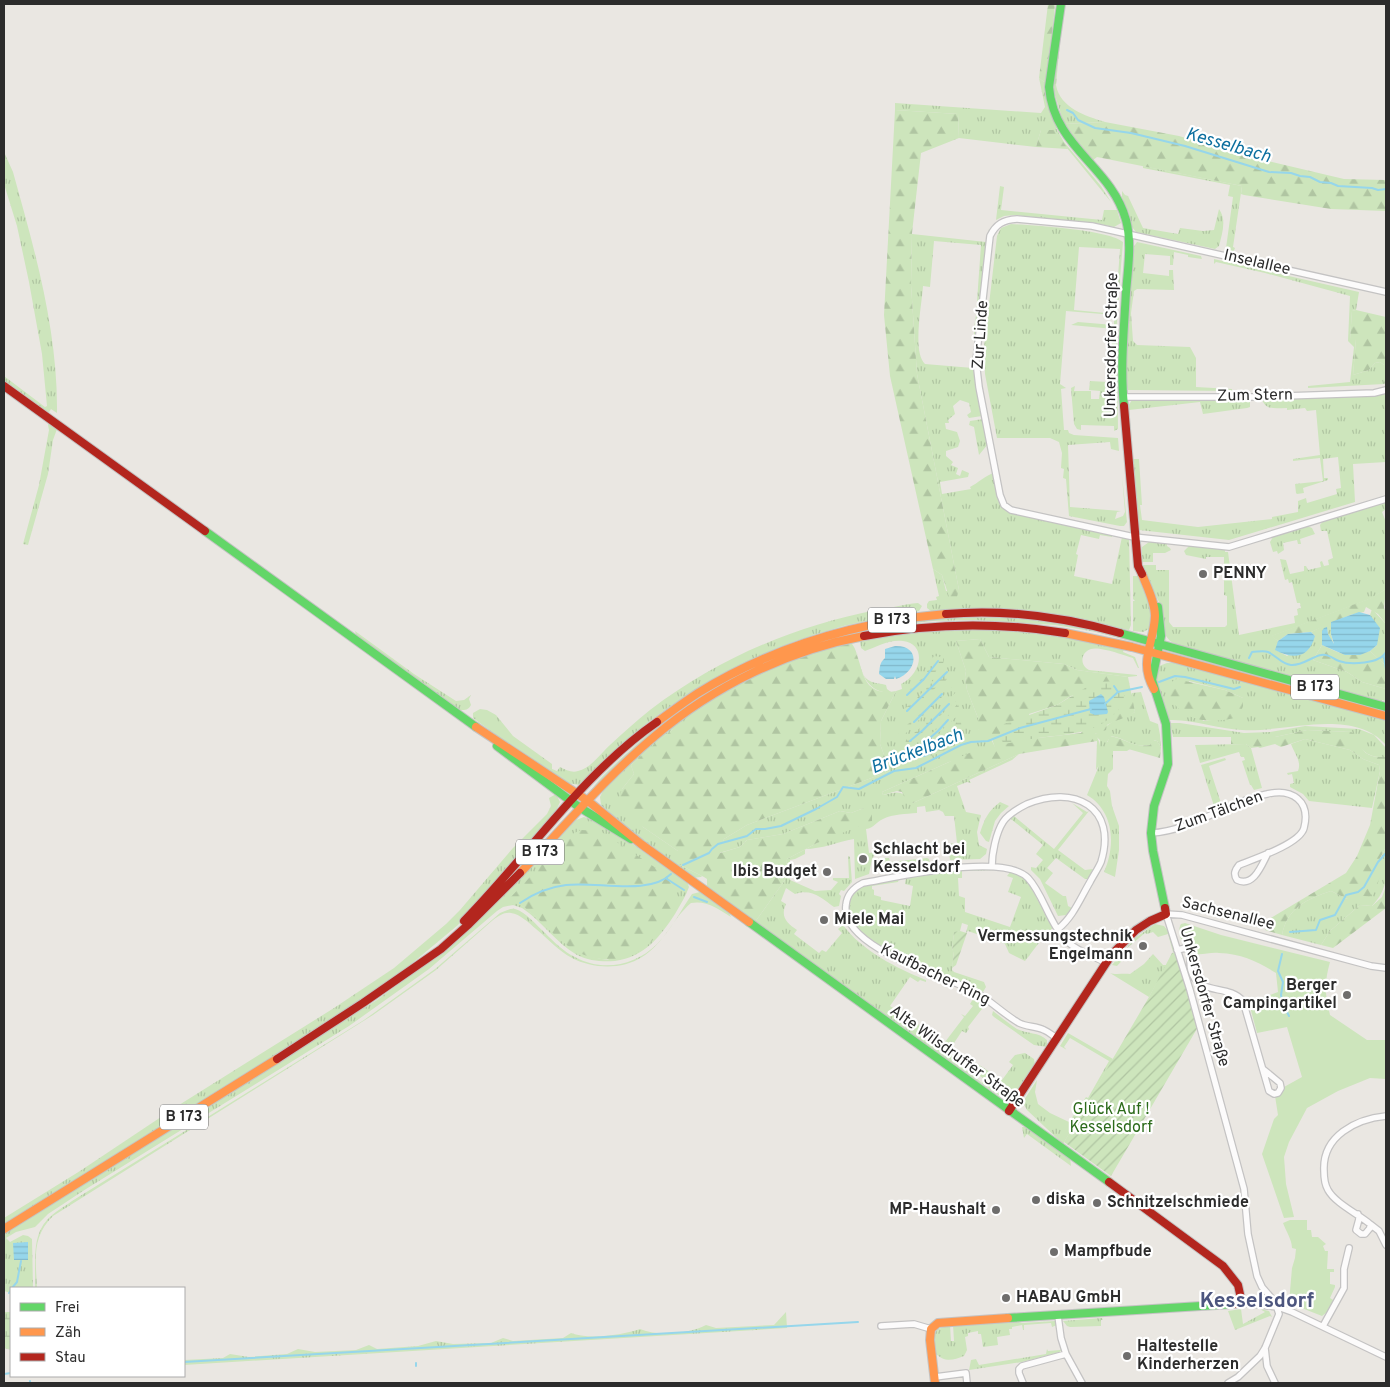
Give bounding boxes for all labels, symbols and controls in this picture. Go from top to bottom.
water label: Kesselbach [1183,123,1273,169]
street label: Inselallee [1222,246,1292,280]
street label: Unkersdorfer Straße [1101,272,1123,418]
street label: Zur Linde [969,300,993,370]
street label: Zum Stern [1217,385,1293,407]
place label: PENNY [1213,564,1267,584]
marker: PENNY [1197,568,1209,580]
road number: B 173 [868,608,916,632]
road number: B 173 [1291,674,1339,700]
water label: Brückelbach [868,724,966,780]
street label: Zum Tälchen [1172,787,1266,837]
road number: B 173 [516,840,564,864]
place label: Schlacht bei Kesselsdorf [873,840,965,878]
marker: Schlacht bei Kesselsdorf [857,853,869,865]
place label: Ibis Budget [733,862,817,882]
marker: Ibis Budget [821,866,833,878]
street label: Sachsenallee [1180,893,1276,935]
place label: Miele Mai [834,910,904,930]
marker: Miele Mai [818,914,830,926]
street label: Unkersdorfer Straße [1174,925,1234,1069]
place label: Vermessungstechnik Engelmann [977,927,1133,965]
street label: Kaufbacher Ring [877,940,993,1010]
marker: Vermessungstechnik Engelmann [1137,940,1149,952]
place label: Berger Campingartikel [1223,976,1337,1014]
marker: Berger Campingartikel [1341,989,1353,1001]
street label: Alte Wilsdruffer Straße [885,1001,1029,1113]
park label: Glück Auf ! Kesselsdorf [1069,1100,1153,1138]
road number: B 173 [160,1104,208,1130]
place label: diska [1046,1190,1085,1210]
place label: Schnitzelschmiede [1107,1193,1249,1213]
marker: diska [1030,1194,1042,1206]
marker: Schnitzelschmiede [1091,1197,1103,1209]
place label: MP-Haushalt [889,1200,986,1220]
marker: MP-Haushalt [990,1204,1002,1216]
place label: Mampfbude [1064,1242,1152,1262]
marker: Mampfbude [1048,1246,1060,1258]
legend [10,1287,185,1377]
place label: HABAU GmbH [1016,1288,1121,1308]
district label: Kesselsdorf [1200,1288,1315,1315]
marker: HABAU GmbH [1000,1292,1012,1304]
text: Frei [55,1299,80,1318]
text: Zäh [55,1324,81,1343]
place label: Haltestelle Kinderherzen [1137,1337,1239,1375]
text: Stau [55,1349,86,1368]
marker: Haltestelle Kinderherzen [1121,1350,1133,1362]

